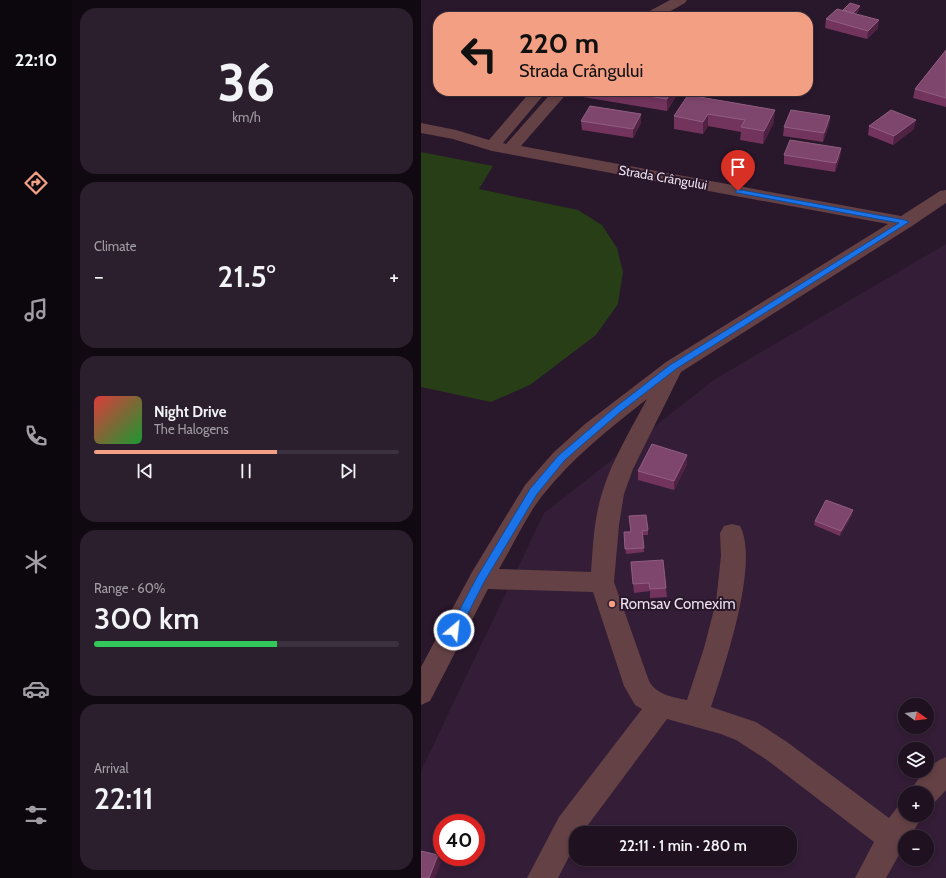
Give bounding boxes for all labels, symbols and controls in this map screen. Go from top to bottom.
text: 220 m [519,26,599,60]
icon: left [453,28,505,80]
text: 22:10 [15,49,57,71]
text: 36 [218,51,275,114]
text: Strada Crângului [519,60,643,82]
text: km/h [232,109,261,125]
pin [721,150,755,191]
icon: arrive [727,156,749,178]
street label: Strada Crângului [617,161,709,193]
icon: directions [22,169,50,197]
text: Climate [94,238,136,254]
text: 21.5° [218,258,275,295]
text: − [94,263,104,290]
text: + [389,263,399,290]
icon: music [22,296,50,324]
text: Night Drive [154,403,227,421]
text: The Halogens [154,421,229,437]
icon: phone [22,422,50,450]
icon: previous [134,460,156,482]
icon: pause [235,460,257,482]
icon: next [337,460,359,482]
icon: climate [22,548,50,576]
text: Range · 60% [94,580,166,596]
place label: Romsav Comexim [620,595,736,613]
marker: Romsav Comexim [607,599,617,609]
text: 300 km [94,600,199,637]
position arrow [433,609,475,651]
icon: car [22,675,50,703]
north arrow [898,698,934,734]
map controls [898,698,934,866]
button: layers [898,742,934,778]
text: Arrival [94,760,129,776]
text: 22:11 [94,780,153,817]
button: + [898,786,934,822]
icon: filters [22,801,50,829]
speed limit sign: 40 [433,814,485,866]
button: − [898,830,934,866]
text: 22:11 · 1 min · 280 m [619,837,747,855]

